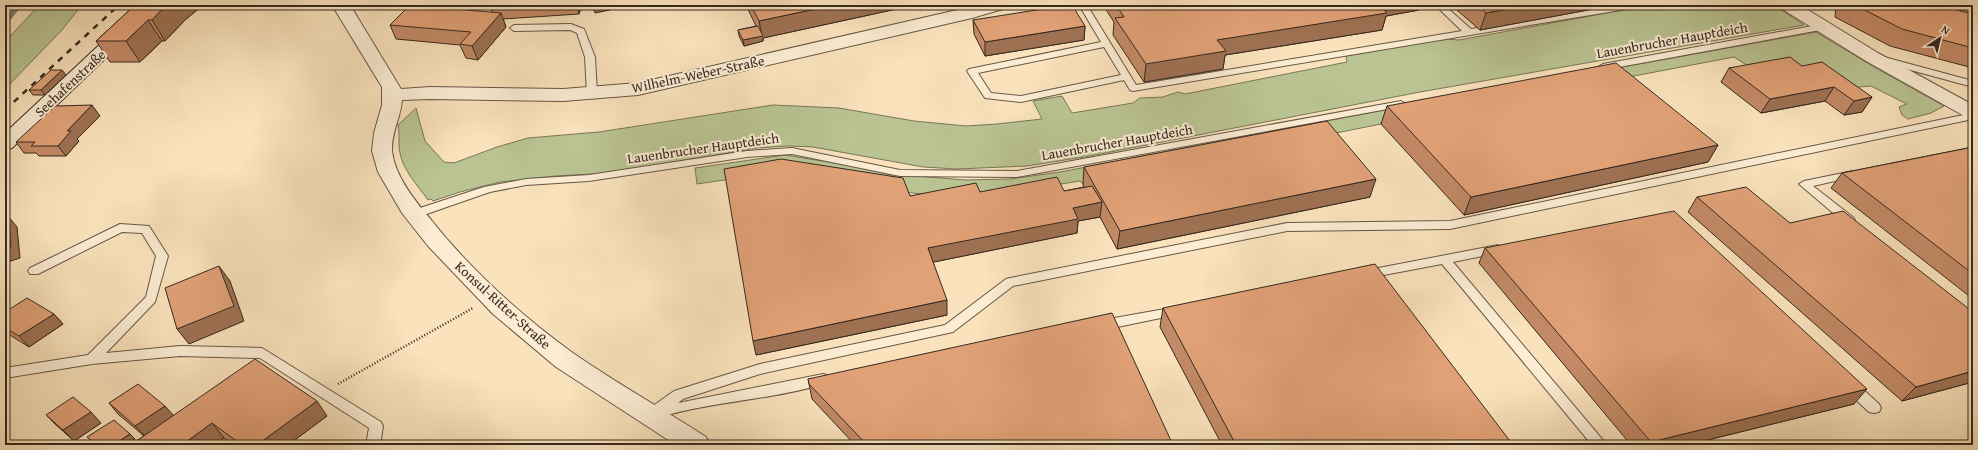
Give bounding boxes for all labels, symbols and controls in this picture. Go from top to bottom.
street label: Lauenbrucher Hauptdeich [1595,17,1749,63]
north arrow [1920,18,1960,58]
text: N [1938,21,1954,39]
street label: Seehafenstraße [30,44,110,121]
street label: Wilhelm-Weber-Straße [630,50,767,98]
street label: Lauenbrucher Hauptdeich [1040,119,1194,165]
street label: Lauenbrucher Hauptdeich [626,127,780,169]
street label: Konsul-Ritter-Straße [451,256,556,354]

